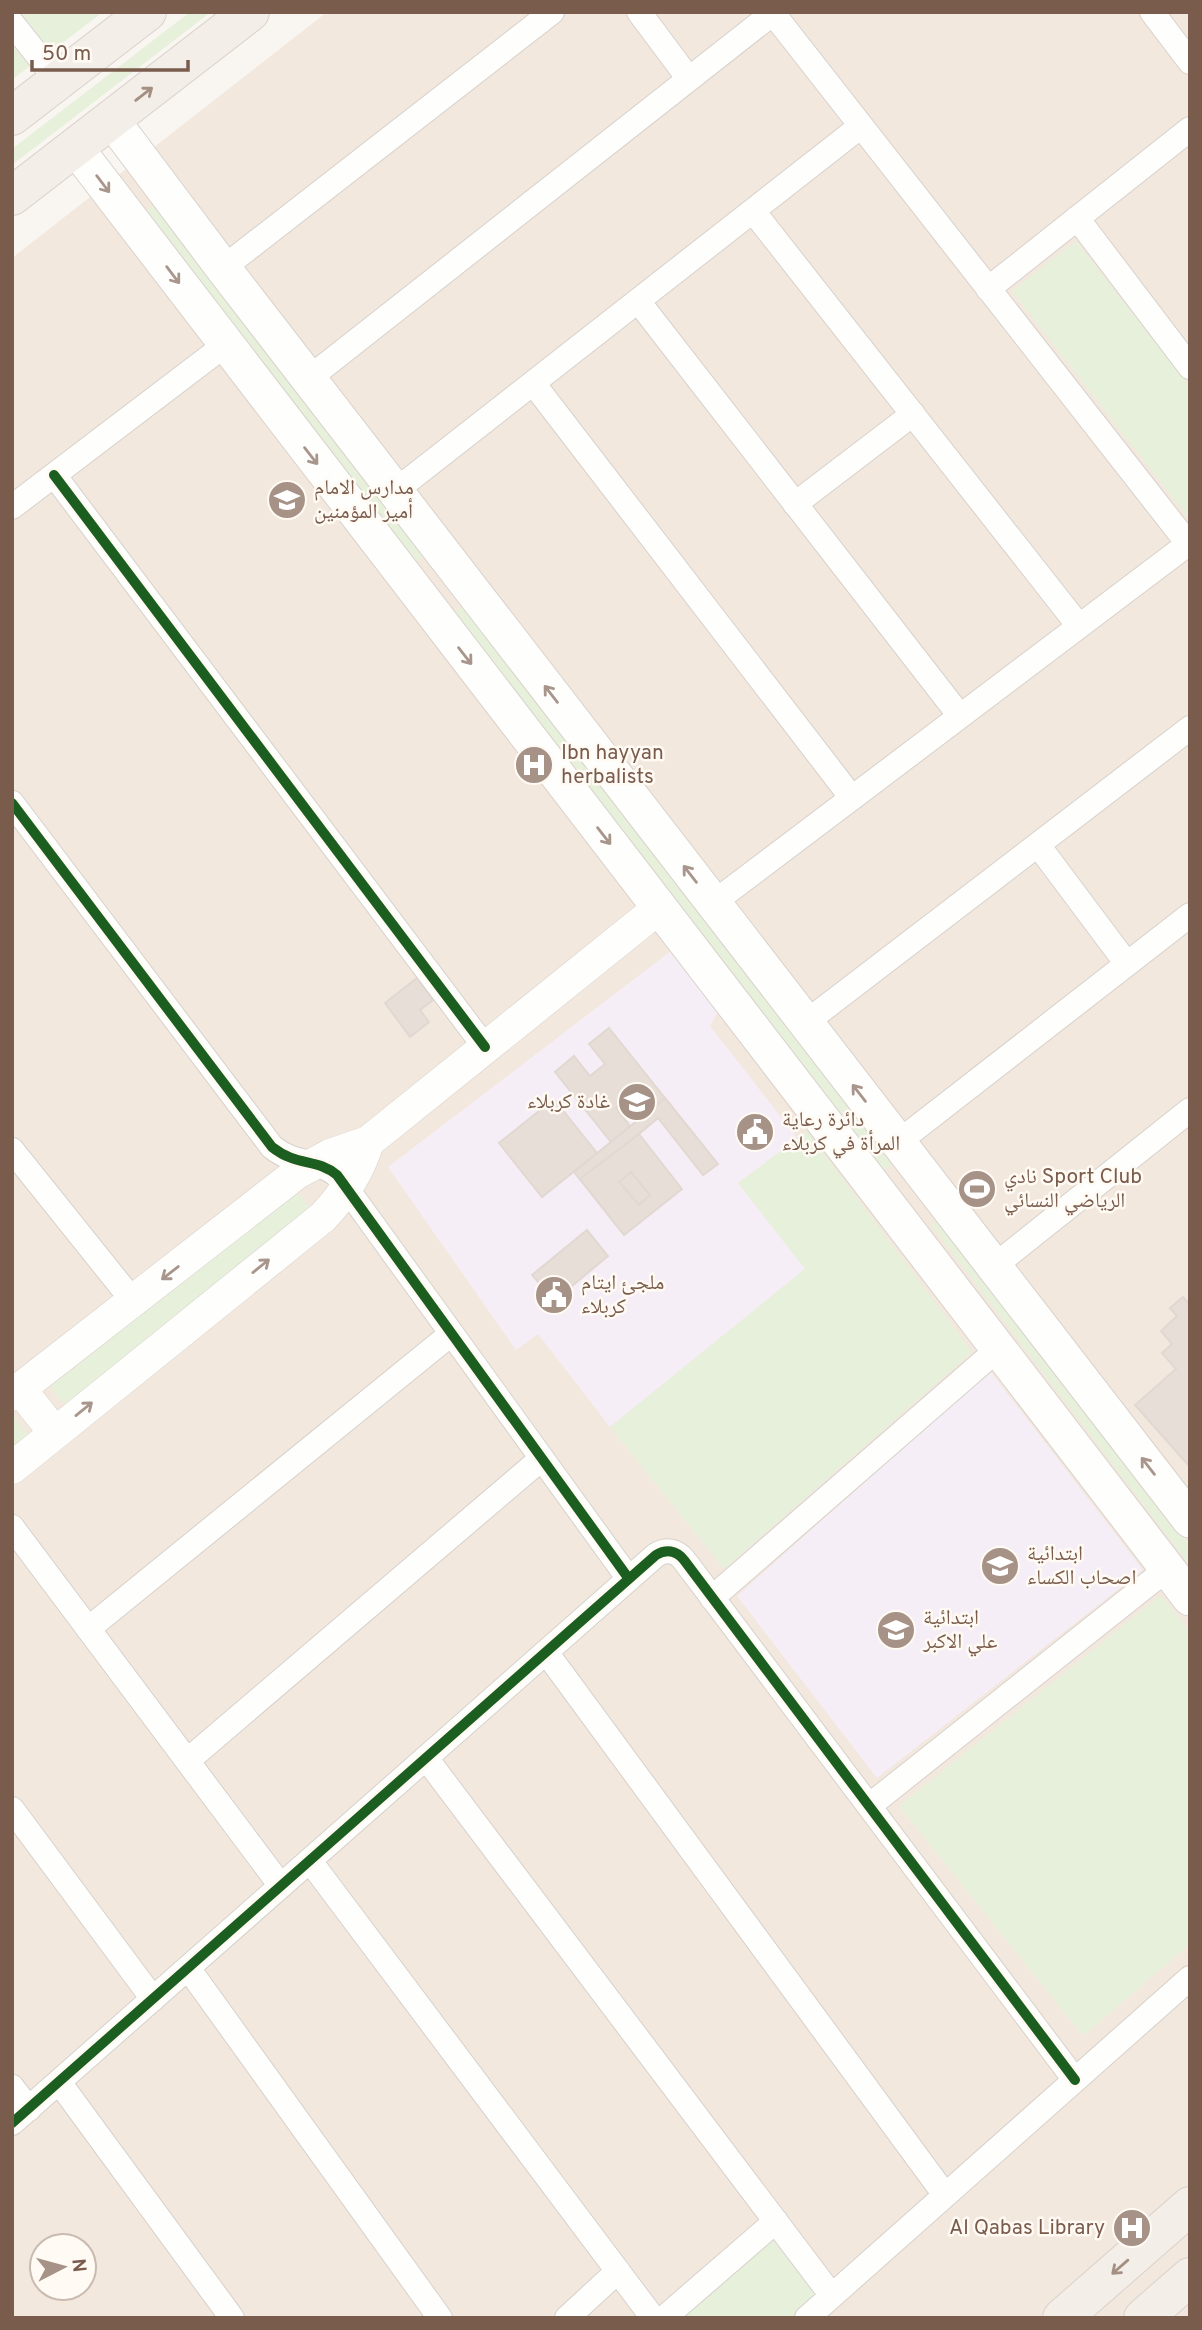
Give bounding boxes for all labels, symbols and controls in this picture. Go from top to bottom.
scale bar [32,28,187,72]
text: 50 m [42,41,91,68]
one-way arrow [134,86,152,101]
one-way arrow [96,174,111,193]
one-way arrow [165,265,180,284]
one-way arrow [303,446,318,465]
place label: مدارس الامام أمير المؤمنين [314,475,414,526]
school or university icon: مدارس الامام أمير المؤمنين [266,479,308,521]
one-way arrow [457,646,472,664]
one-way arrow [544,685,559,703]
place label: Ibn hayyan herbalists [561,740,664,791]
hospital icon: Ibn hayyan herbalists [513,744,555,786]
one-way arrow [596,826,611,845]
one-way arrow [682,865,697,883]
school or university icon: غادة كربلاء [616,1081,658,1123]
one-way arrow [851,1084,866,1102]
place label: غادة كربلاء [527,1089,610,1116]
place label: دائرة رعاية المرأة في كربلاء [782,1107,900,1159]
public building icon: دائرة رعاية المرأة في كربلاء [734,1111,776,1153]
place label: نادي Sport Club الرياضي النسائي [1004,1164,1142,1216]
sports icon: نادي Sport Club الرياضي النسائي [956,1168,998,1210]
one-way arrow [252,1259,270,1274]
one-way arrow [161,1265,179,1280]
place label: ملجئ ايتام كربلاء [581,1270,664,1321]
public building icon: ملجئ ايتام كربلاء [533,1274,575,1316]
one-way arrow [75,1402,93,1417]
one-way arrow [1140,1458,1155,1476]
place label: ابتدائية اصحاب الكساء [1027,1541,1136,1592]
school or university icon: ابتدائية اصحاب الكساء [979,1545,1021,1587]
place label: ابتدائية علي الاكبر [922,1605,998,1657]
school or university icon: ابتدائية علي الاكبر [875,1609,917,1651]
hospital icon: Al Qabas Library [1111,2207,1153,2249]
place label: Al Qabas Library [949,2215,1105,2242]
north arrow [28,2232,98,2302]
text: N [65,2257,91,2273]
one-way arrow [1111,2259,1129,2275]

